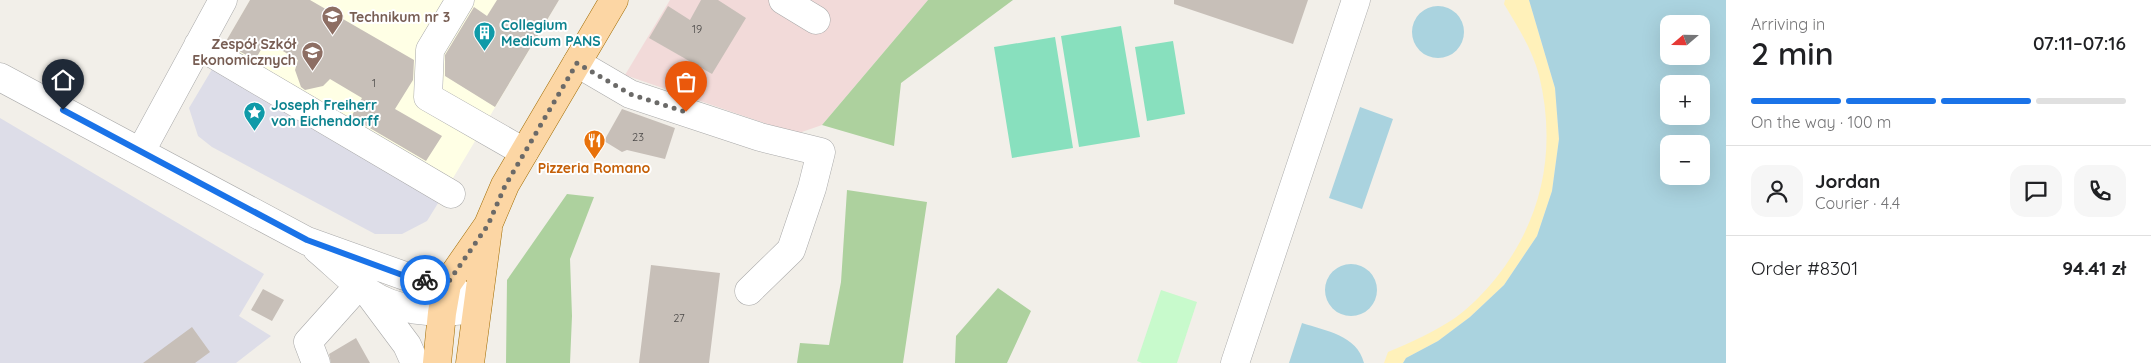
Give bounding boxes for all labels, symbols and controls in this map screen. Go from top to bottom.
school or university icon: Technikum nr 3 [321,5,345,36]
place label: Technikum nr 3 [349,8,450,26]
text: Arriving in [1751,14,1825,34]
north arrow [1660,15,1710,65]
map controls [1660,15,1710,185]
place label: Collegium Medicum PANS [501,16,601,50]
building icon: Collegium Medicum PANS [473,21,497,52]
house number: 19 [692,22,702,36]
text: 07:11–07:16 [2033,31,2126,55]
text: 2 min [1751,33,1834,73]
place label: Zespół Szkół Ekonomicznych [192,35,297,69]
school or university icon: Zespół Szkół Ekonomicznych [300,40,324,71]
pin [42,59,84,110]
pin [665,61,707,112]
icon: home [49,66,77,94]
icon: bag [672,68,700,96]
button: + [1660,75,1710,125]
house number: 1 [372,76,376,90]
place label: Joseph Freiherr von Eichendorff [271,96,380,130]
place icon: Joseph Freiherr von Eichendorff [243,101,267,132]
text: On the way · 100 m [1751,112,1891,132]
restaurant icon: Pizzeria Romano [582,128,606,159]
house number: 23 [632,130,644,144]
button: − [1660,135,1710,185]
place label: Pizzeria Romano [538,159,651,177]
button: person [1751,165,1803,217]
button: chat [2010,165,2062,217]
button: phone [2074,165,2126,217]
text: Jordan [1815,169,1880,193]
text: Courier · 4.4 [1815,193,1900,213]
courier [400,255,450,305]
text: Order #8301 [1751,256,1858,280]
text: 94.41 zł [2062,256,2126,280]
icon: bike [411,266,439,294]
house number: 27 [673,311,685,325]

